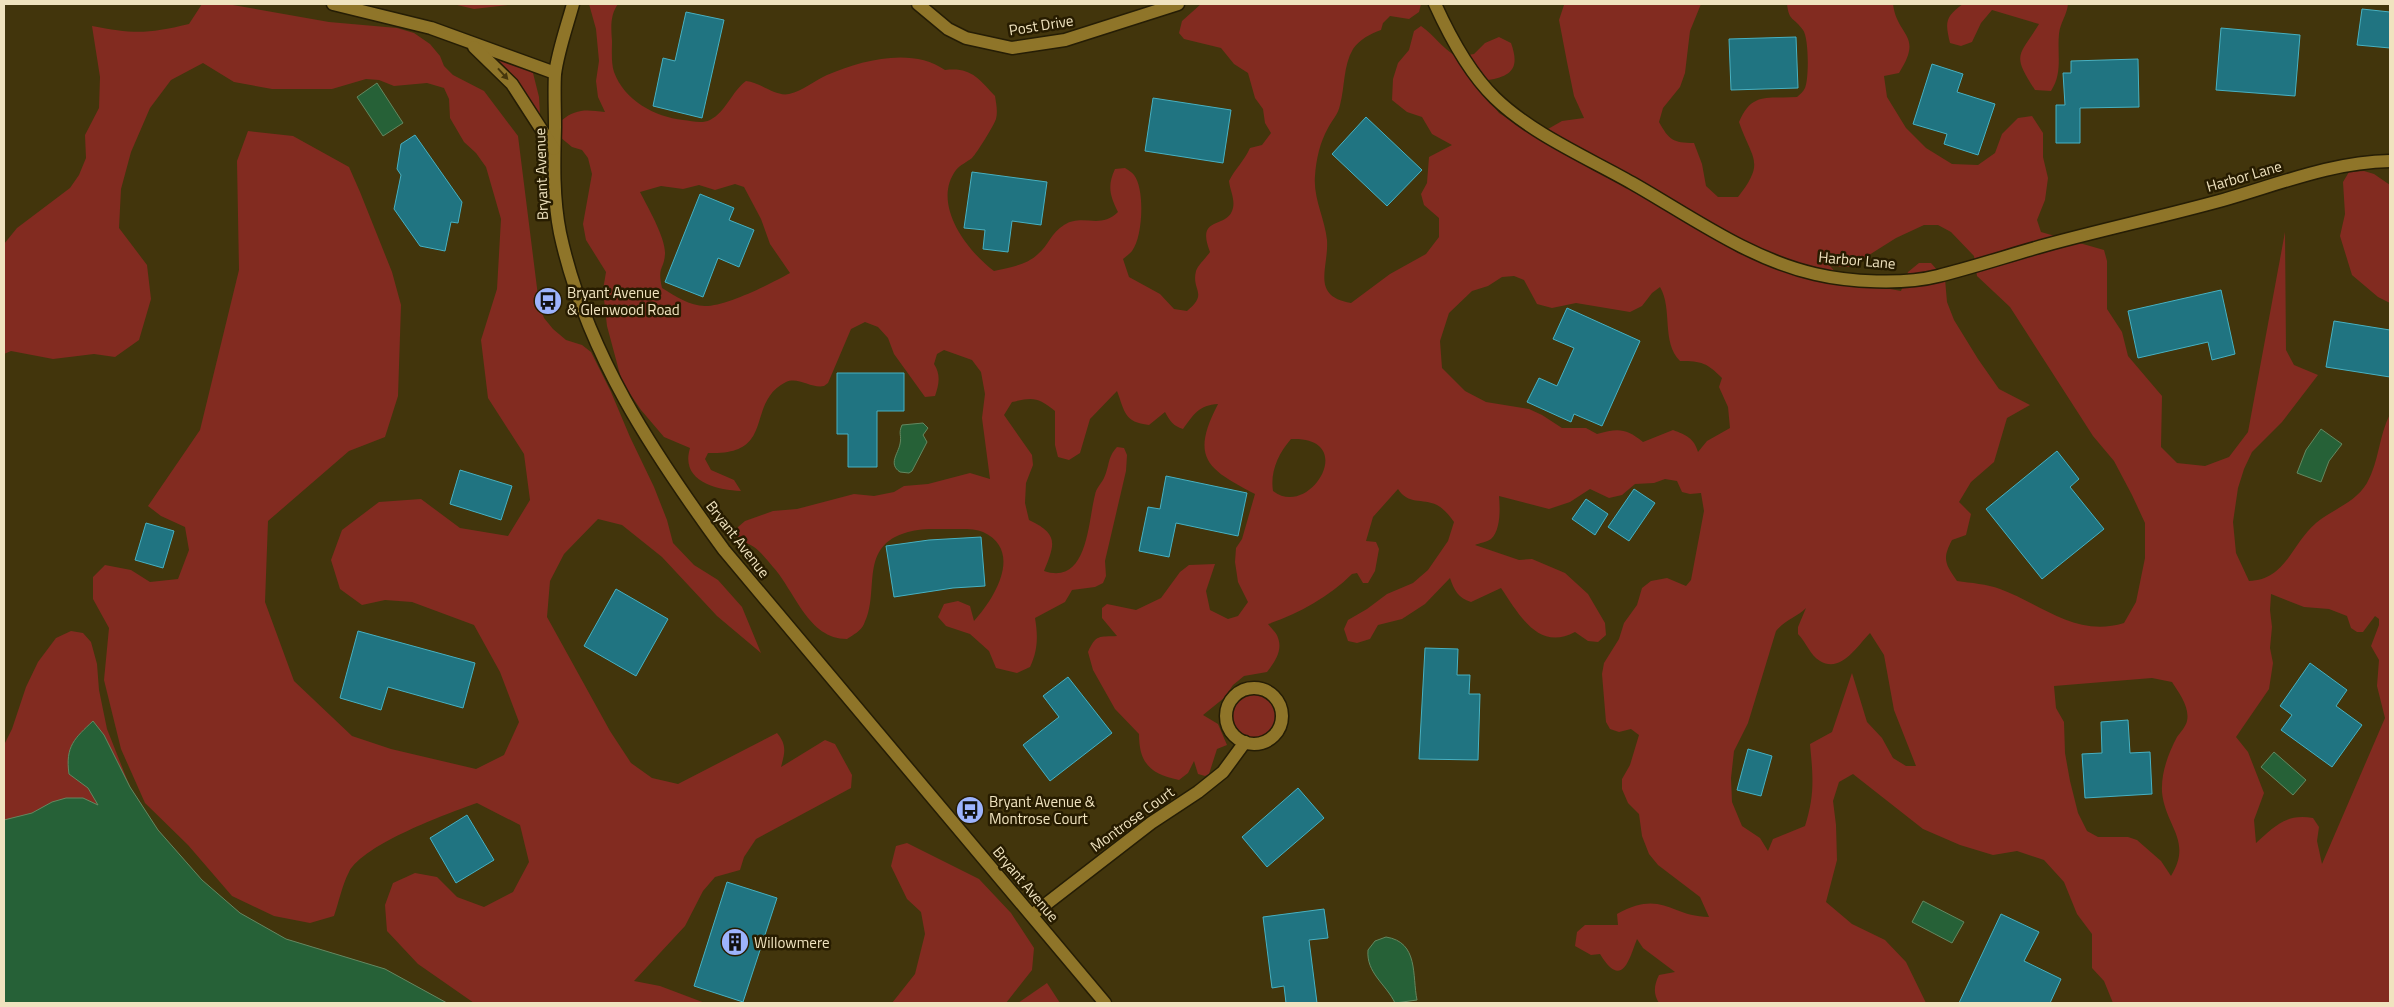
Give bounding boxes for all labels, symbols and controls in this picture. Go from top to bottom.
street label: Post Drive [1007,9,1075,41]
one-way arrow [497,67,508,80]
street label: Bryant Avenue [528,127,554,221]
street label: Harbor Lane [2204,154,2284,198]
street label: Harbor Lane [1817,245,1897,275]
place label: Bryant Avenue & Glenwood Road [567,281,680,321]
bus stop icon: Bryant Avenue & Glenwood Road [533,286,563,316]
street label: Bryant Avenue [700,495,776,583]
street label: Montrose Court [1085,780,1179,857]
place label: Bryant Avenue & Montrose Court [989,790,1096,830]
bus stop icon: Bryant Avenue & Montrose Court [955,795,985,825]
street label: Bryant Avenue [987,841,1065,927]
building icon: Willowmere [720,927,750,957]
place label: Willowmere [754,931,830,954]

